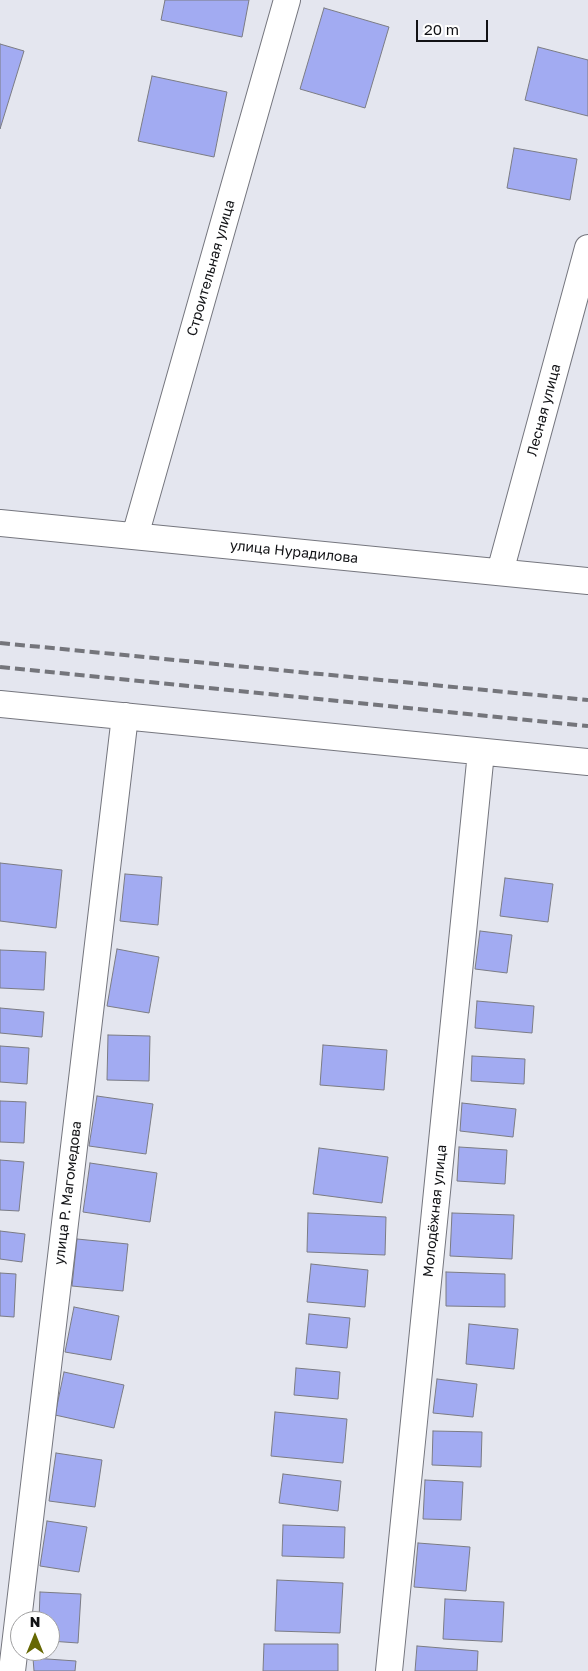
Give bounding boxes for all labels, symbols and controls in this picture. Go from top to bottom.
scale bar [418,10,490,42]
text: 20 m [424,20,459,38]
street label: Строительная улица [183,198,239,338]
street label: Лесная улица [524,362,564,458]
street label: улица Нурадилова [229,537,359,567]
street label: улица Р. Магомедова [51,1120,85,1266]
street label: Молодёжная улица [420,1144,450,1278]
north arrow [10,1611,60,1661]
text: N [30,1613,40,1630]

